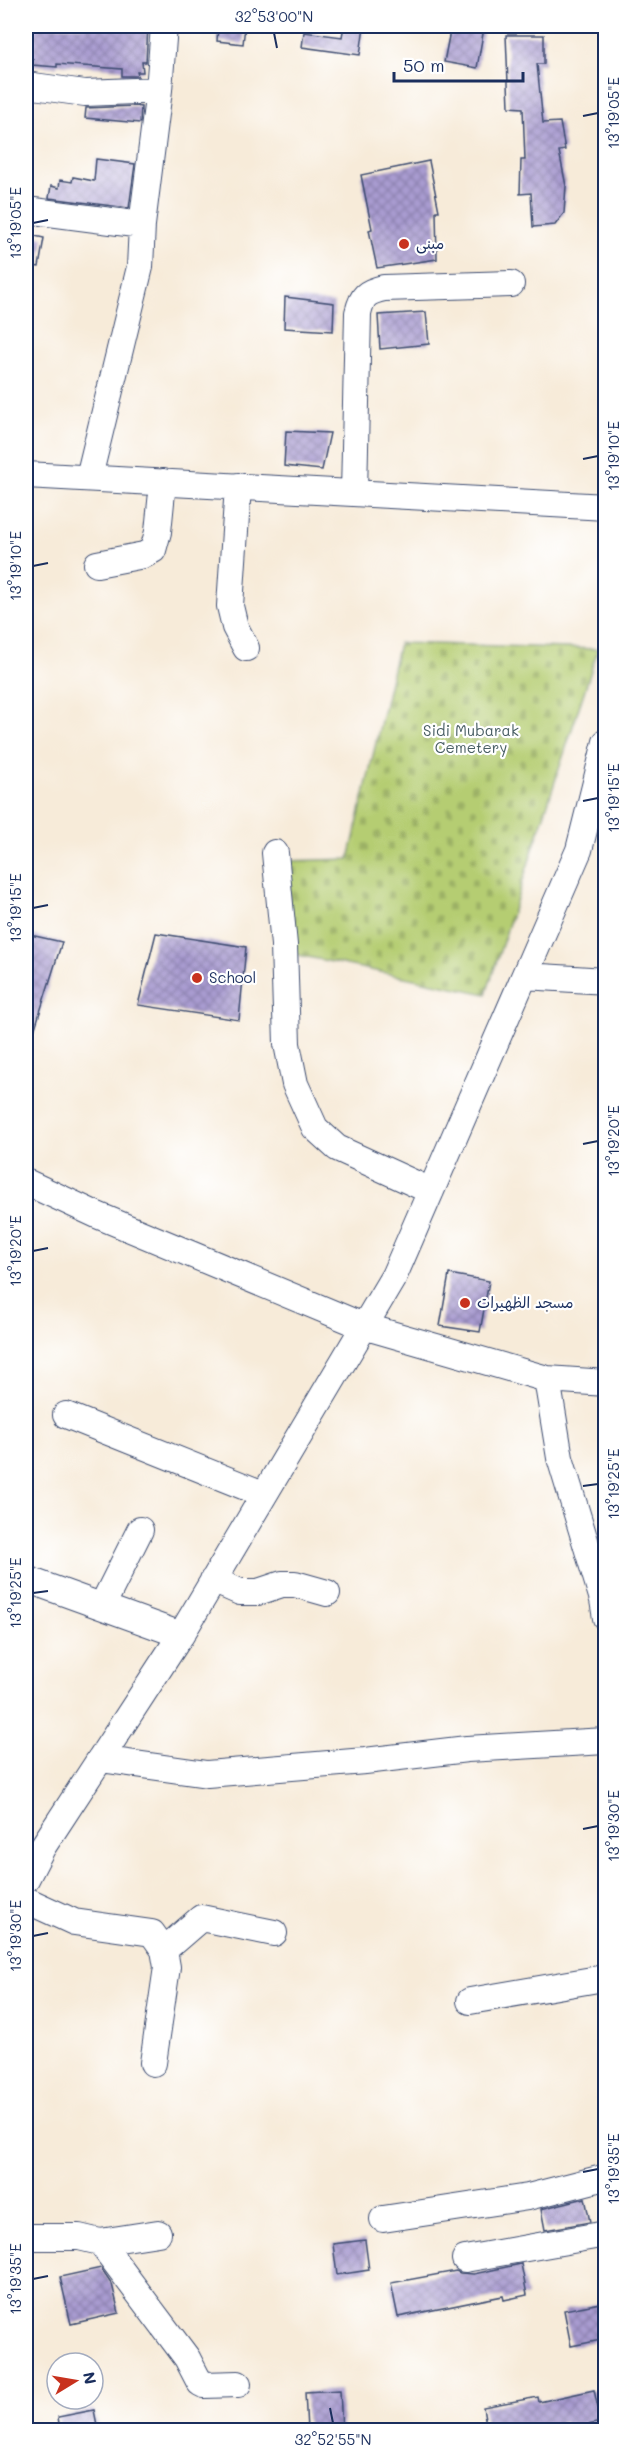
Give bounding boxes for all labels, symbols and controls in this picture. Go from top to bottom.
text: 32°53'00"N [235,6,313,26]
scale bar [394,45,523,83]
text: 50 m [403,53,445,77]
text: 13°19'05"E [603,77,623,149]
text: 13°19'05"E [5,187,25,259]
place label: مبنى [416,233,444,254]
marker: مبنى [397,237,411,251]
text: 13°19'10"E [603,421,623,491]
text: 13°19'10"E [5,531,25,601]
park label: Sidi Mubarak Cemetery [423,720,519,757]
text: 13°19'15"E [603,763,623,833]
text: 13°19'15"E [5,873,25,943]
place label: School [209,967,256,987]
marker: School [190,971,204,985]
text: 13°19'20"E [603,1105,623,1177]
text: 13°19'20"E [5,1215,25,1287]
place label: مسجد الظهيرات [477,1292,573,1312]
marker: مسجد الظهيرات [458,1296,472,1310]
text: 13°19'25"E [603,1448,623,1520]
text: 13°19'25"E [5,1557,25,1629]
text: 13°19'30"E [603,1790,623,1862]
text: 13°19'30"E [5,1900,25,1972]
text: 13°19'35"E [603,2133,623,2205]
text: 13°19'35"E [5,2243,25,2315]
north arrow [45,2351,105,2411]
text: N [79,2370,102,2386]
text: 32°52'55"N [294,2429,372,2449]

